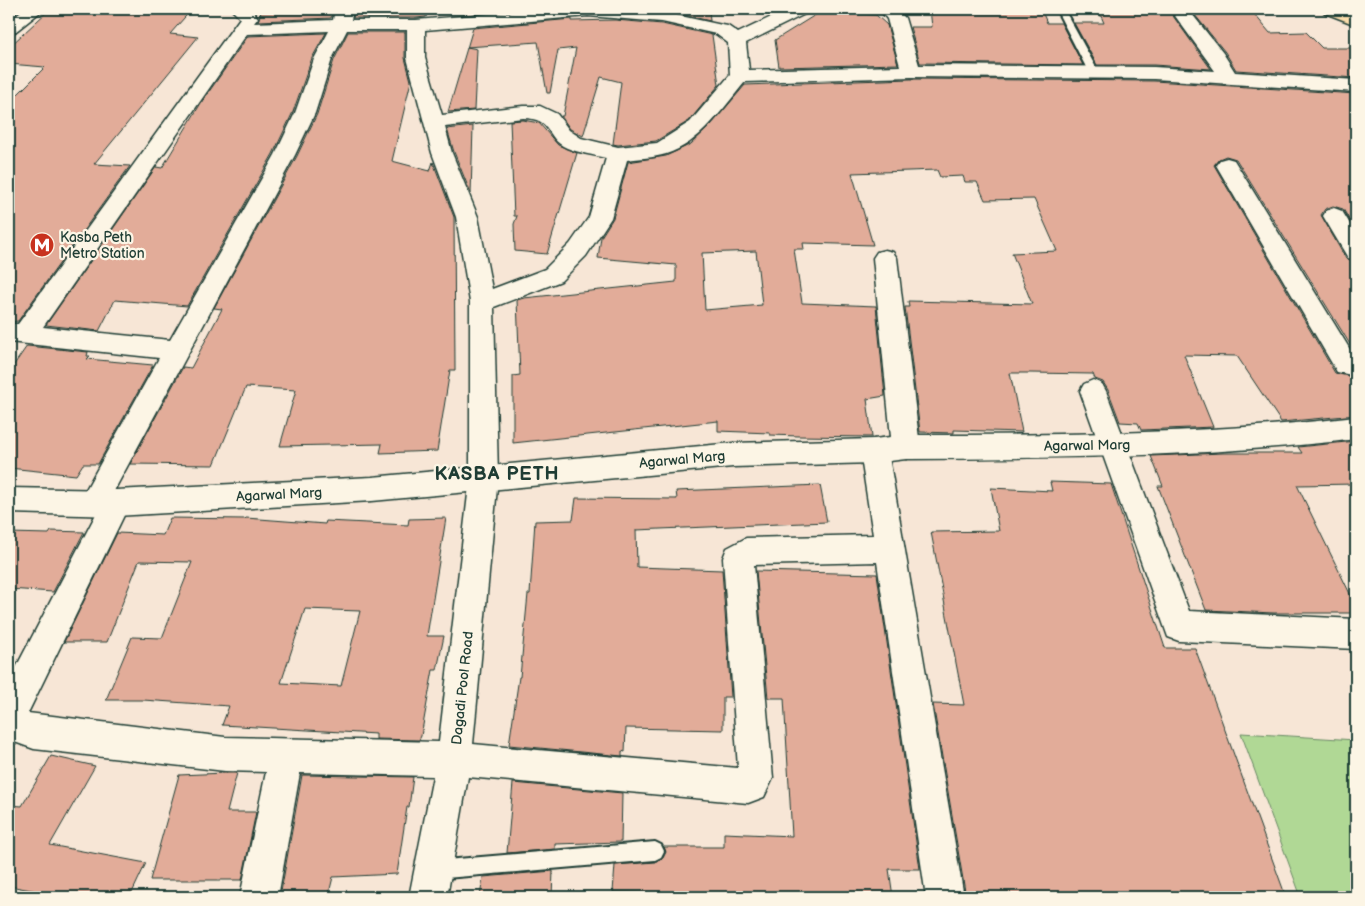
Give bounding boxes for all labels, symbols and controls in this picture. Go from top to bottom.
place label: Kasba Peth Metro Station [60,229,145,262]
metro station icon: Kasba Peth Metro Station [29,232,55,258]
street label: Agarwal Marg [1044,436,1130,455]
street label: Agarwal Marg [638,447,726,472]
district label: KASBA PETH [434,463,560,486]
street label: Agarwal Marg [235,484,323,505]
street label: Dagadi Pool Road [448,630,477,746]

